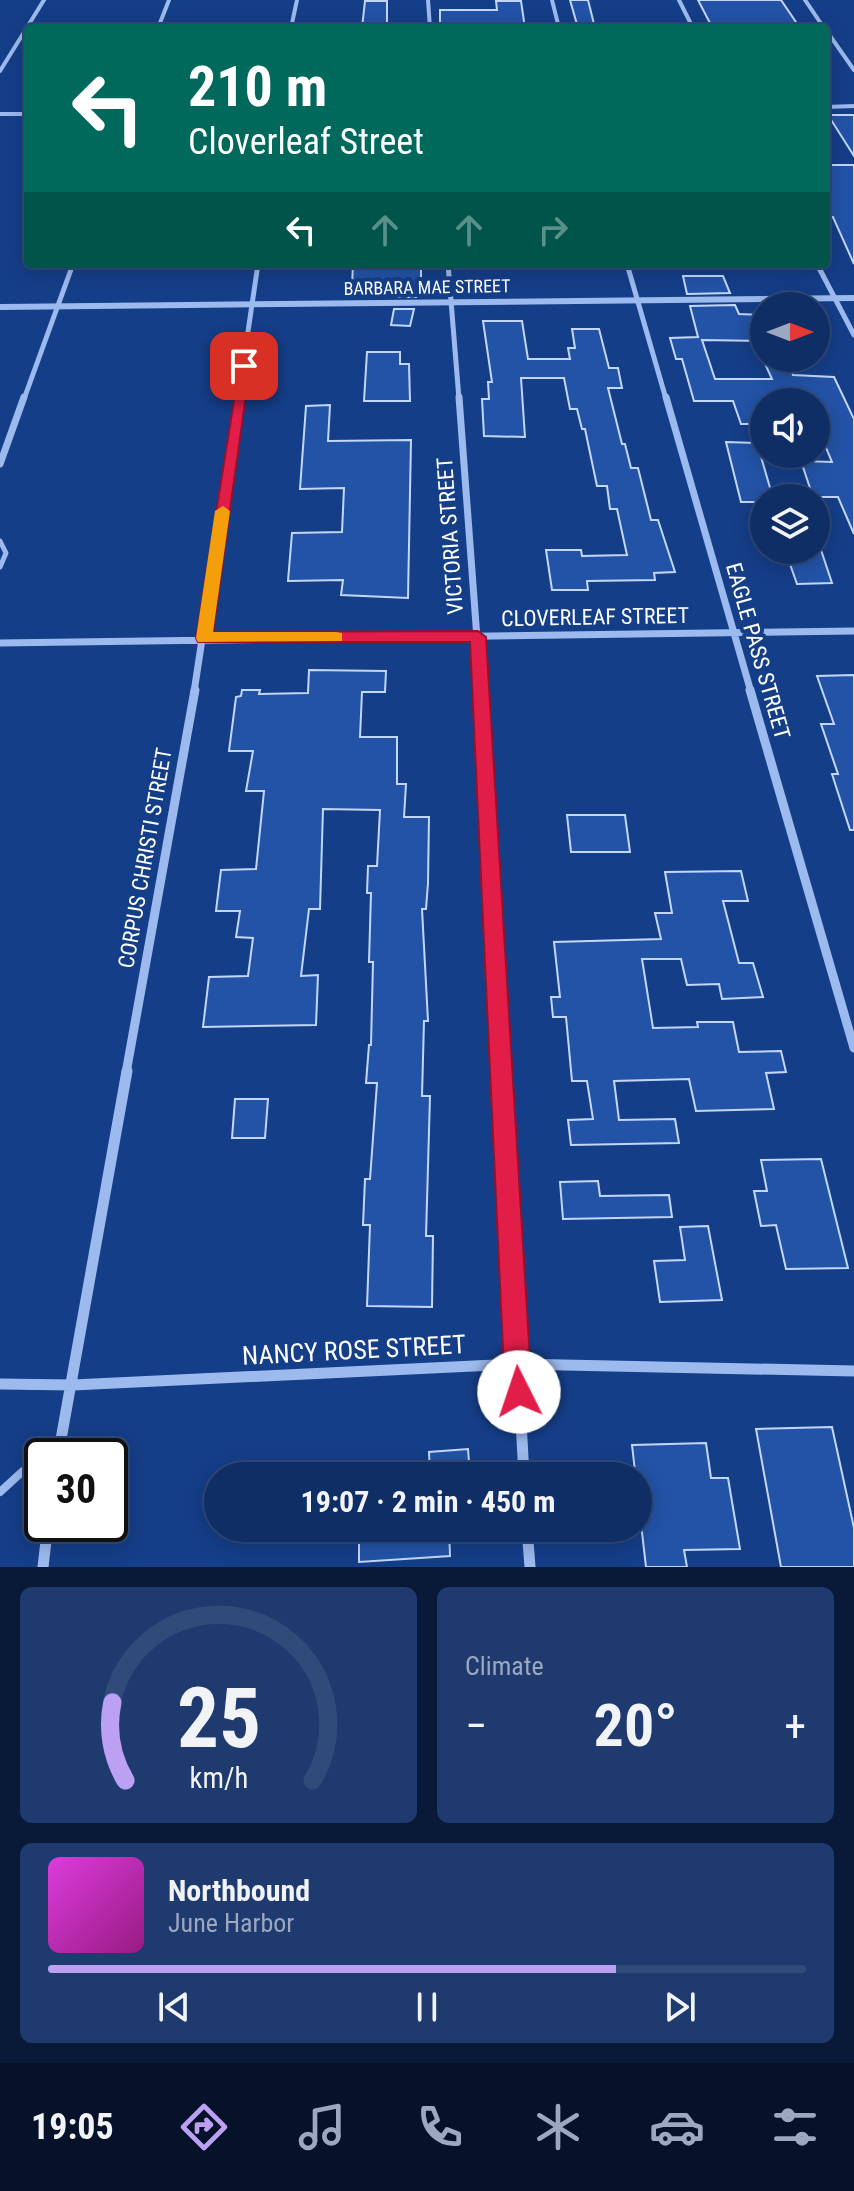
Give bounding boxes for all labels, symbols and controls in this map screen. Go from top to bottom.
text: 210 m [188,54,327,120]
icon: left [56,56,160,160]
text: Cloverleaf Street [188,121,424,163]
icon: left [279,208,323,252]
icon: ahead [363,208,407,252]
icon: ahead [447,208,491,252]
icon: right [531,208,575,252]
street label: BARBARA MAE STREET [343,275,511,299]
north arrow [750,292,830,372]
map controls [750,292,830,564]
pin [210,332,278,400]
icon: arrive [222,344,266,388]
button: sound [750,388,830,468]
street label: VICTORIA STREET [432,457,468,615]
button: layers [750,484,830,564]
street label: EAGLE PASS STREET [721,560,795,742]
street label: CLOVERLEAF STREET [501,603,689,631]
street label: CORPUS CHRISTI STREET [113,746,177,970]
street label: NANCY ROSE STREET [241,1329,467,1371]
position arrow [477,1350,561,1434]
speed limit sign: 30 [24,1438,128,1542]
text: 19:07 · 2 min · 450 m [301,1484,555,1519]
text: Climate [465,1651,544,1681]
text: 25 [176,1670,261,1767]
text: 20° [594,1690,678,1761]
text: − [465,1700,487,1752]
text: + [784,1700,806,1752]
text: km/h [189,1761,248,1795]
text: Northbound [168,1873,310,1908]
text: June Harbor [168,1908,294,1938]
icon: previous [152,1985,196,2029]
icon: pause [405,1985,449,2029]
icon: next [658,1985,702,2029]
icon: directions [176,2099,232,2155]
icon: music [294,2099,350,2155]
icon: phone [412,2099,468,2155]
icon: climate [530,2099,586,2155]
icon: car [649,2099,705,2155]
icon: filters [767,2099,823,2155]
text: 19:05 [31,2106,114,2148]

